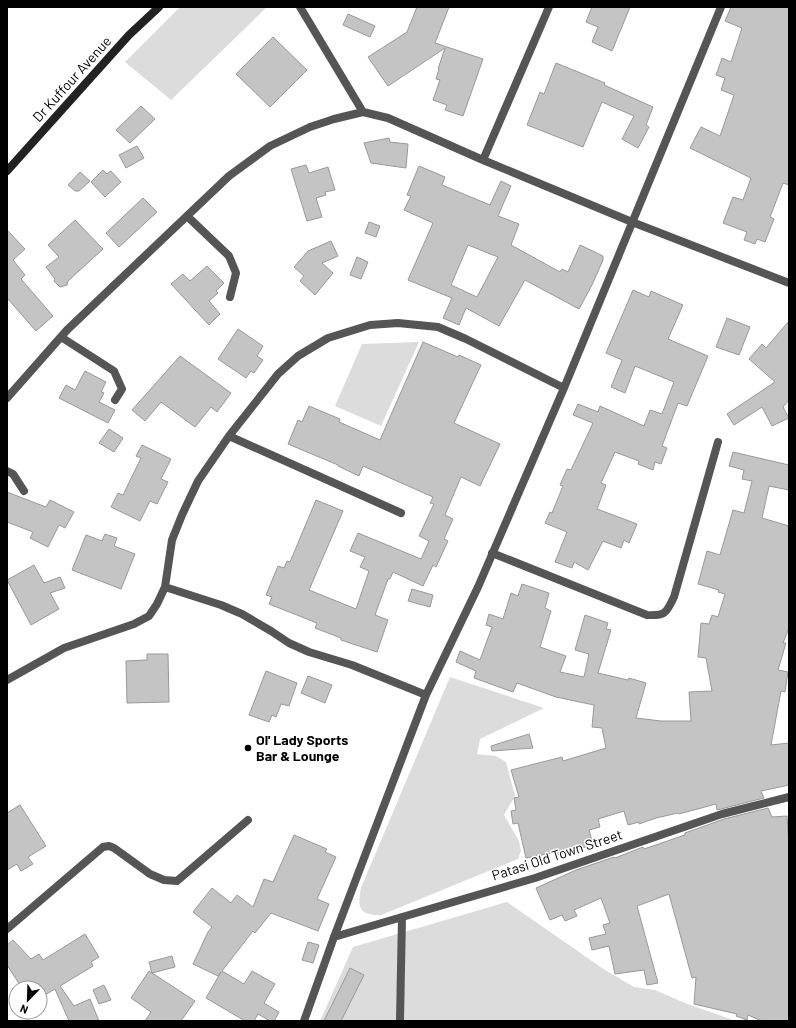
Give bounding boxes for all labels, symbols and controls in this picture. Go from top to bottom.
street label: Dr Kuffour Avenue [29,32,115,125]
place label: Ol' Lady Sports Bar & Lounge [256,731,348,764]
marker: Ol' Lady Sports Bar & Lounge [243,743,253,753]
street label: Patasi Old Town Street [490,825,624,884]
north arrow [8,980,48,1020]
text: N [18,1002,30,1017]

